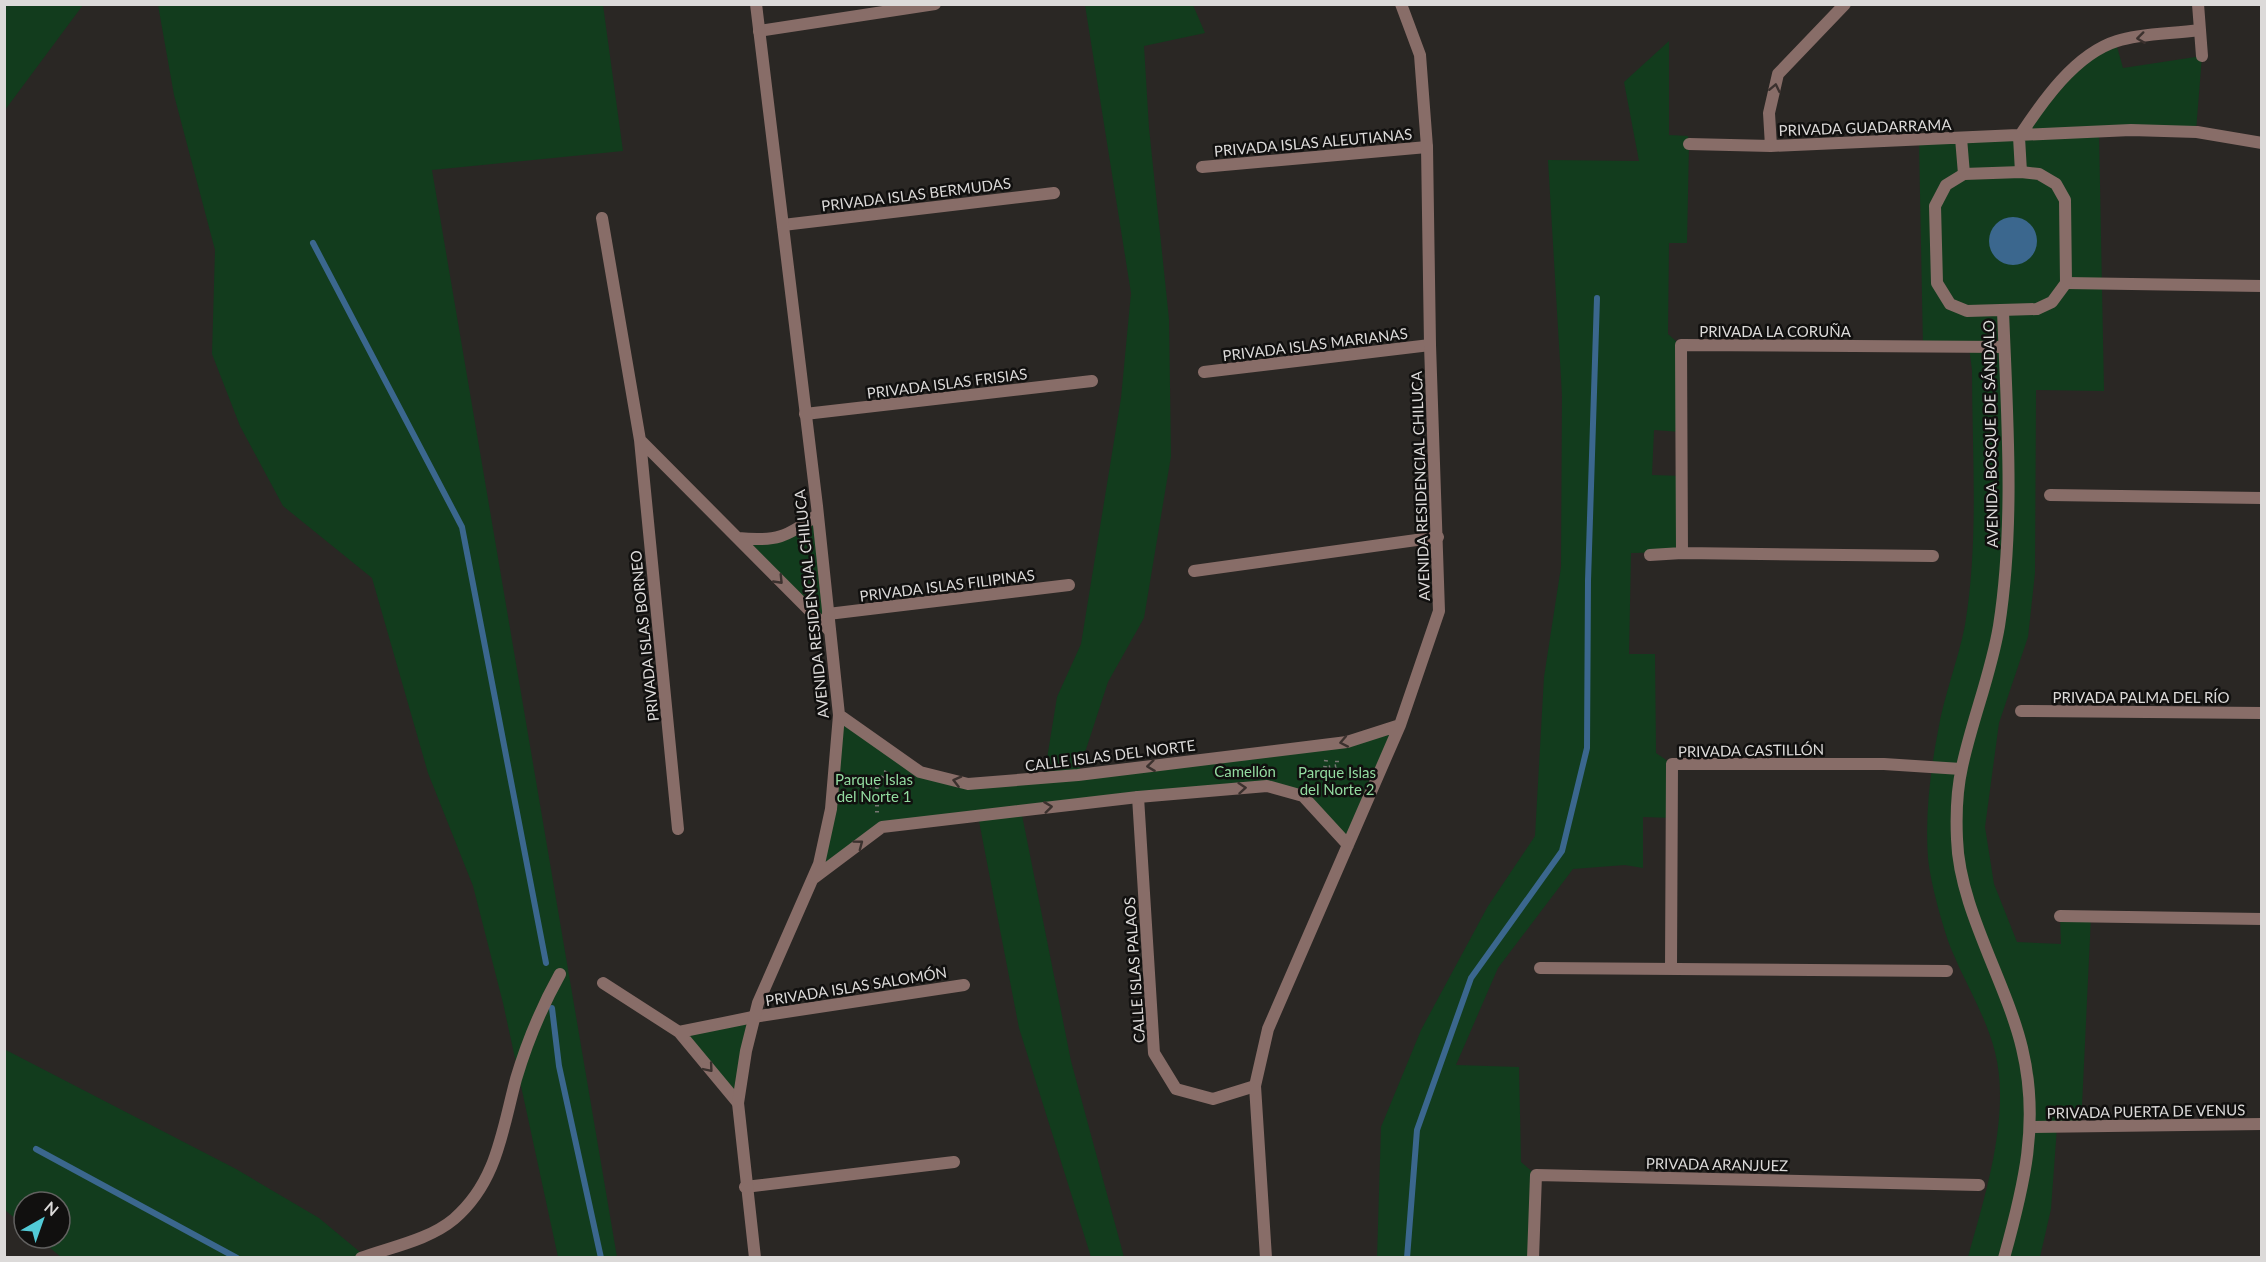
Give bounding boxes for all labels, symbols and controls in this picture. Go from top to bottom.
one-way arrow [2137,31,2146,44]
one-way arrow [1767,83,1780,93]
street label: PRIVADA GUADARRAMA [1778,115,1953,139]
street label: PRIVADA ISLAS ALEUTIANAS [1213,124,1413,160]
street label: PRIVADA ISLAS BERMUDAS [820,173,1012,215]
street label: AVENIDA BOSQUE DE SÁNDALO [1979,320,2001,548]
street label: PRIVADA LA CORUÑA [1699,322,1852,340]
street label: PRIVADA ISLAS MARIANAS [1221,324,1409,364]
street label: PRIVADA ISLAS FRISIAS [866,364,1028,402]
street label: AVENIDA RESIDENCIAL CHILUCA [1407,370,1433,601]
street label: AVENIDA RESIDENCIAL CHILUCA [790,488,832,719]
street label: PRIVADA ISLAS BORNEO [626,550,662,722]
street label: PRIVADA ISLAS FILIPINAS [858,565,1036,605]
one-way arrow [772,574,783,584]
street label: PRIVADA PALMA DEL RÍO [2052,688,2230,706]
one-way arrow [1340,735,1350,748]
street label: CALLE ISLAS DEL NORTE [1024,736,1196,774]
street label: PRIVADA CASTILLÓN [1678,740,1824,760]
one-way arrow [1146,759,1156,771]
park label: Camellón [1214,762,1276,780]
park label: Parque Islas del Norte 2 [1298,763,1376,798]
park label: Parque Islas del Norte 1 [835,770,913,805]
one-way arrow [952,776,962,789]
one-way arrow [1237,782,1246,795]
one-way arrow [1043,801,1052,814]
one-way arrow [853,840,864,851]
street label: CALLE ISLAS PALAOS [1120,896,1148,1044]
street label: PRIVADA ISLAS SALOMÓN [764,963,948,1009]
one-way arrow [702,1061,713,1072]
street label: PRIVADA PUERTA DE VENUS [2047,1100,2245,1122]
street label: PRIVADA ARANJUEZ [1646,1154,1788,1174]
north arrow [12,1190,72,1250]
text: N [41,1197,63,1219]

